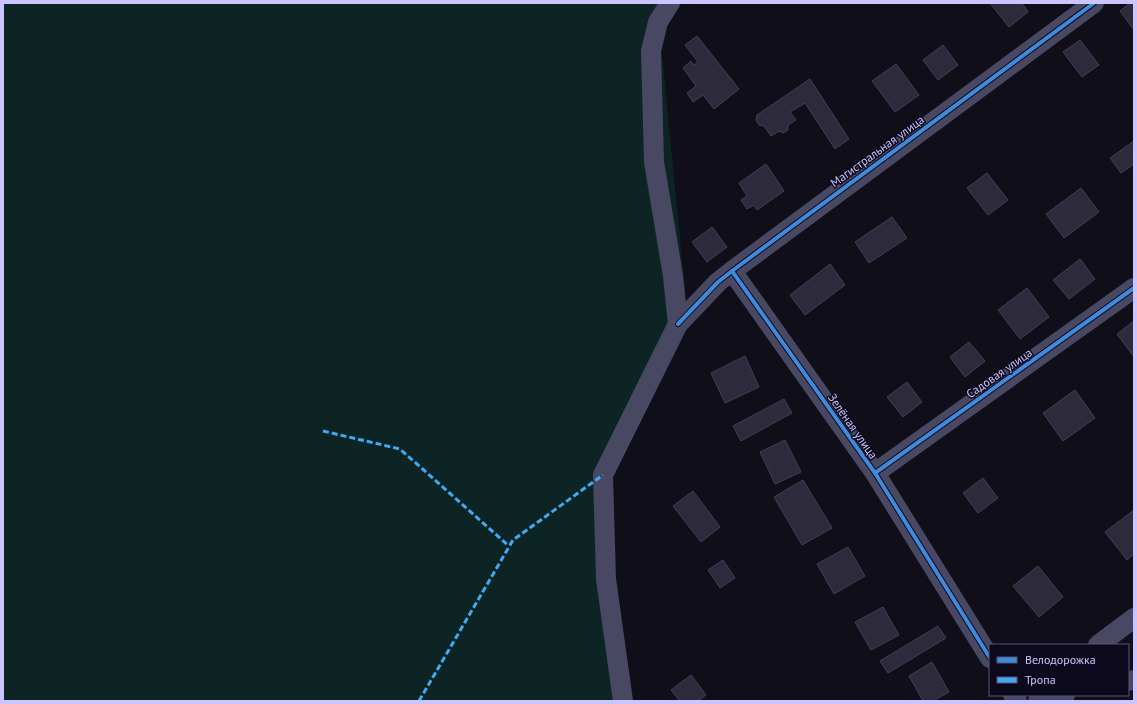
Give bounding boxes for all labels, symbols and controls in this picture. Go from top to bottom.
street label: Магистральная улица [827,112,927,190]
street label: Садовая улица [963,345,1035,401]
street label: Зелёная улица [825,390,881,462]
legend [989,644,1129,696]
text: Велодорожка [1025,652,1096,667]
text: Тропа [1025,672,1056,687]

